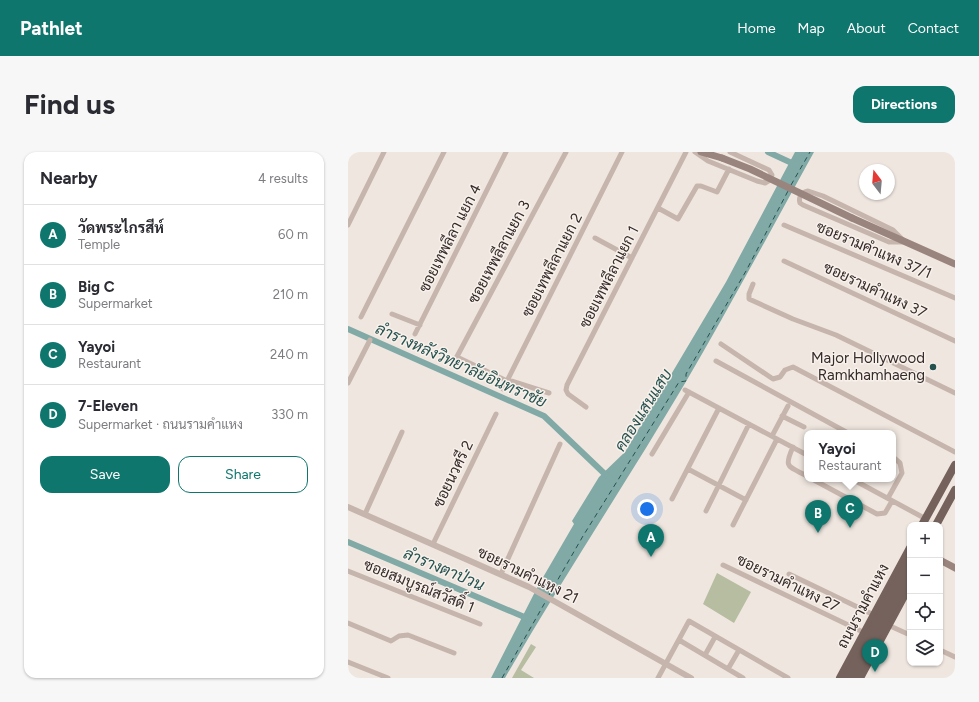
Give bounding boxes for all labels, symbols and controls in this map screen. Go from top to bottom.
text: Pathlet [20,17,83,40]
text: Home [737,20,776,37]
text: Map [798,20,825,37]
text: About [847,20,886,37]
text: Contact [908,20,959,37]
button: Directions [853,86,955,123]
text: Find us [24,87,115,121]
north arrow [859,164,895,200]
text: Nearby [40,168,98,188]
text: 4 results [258,171,308,186]
street label: ซอยเทพลีลา แยก 4 [414,180,485,295]
street label: ซอยเทพลีลาแยก 3 [463,197,534,307]
street label: ซอยเทพลีลาแยก 2 [517,209,586,320]
street label: ซอยรามคำแหง 37/1 [814,218,934,282]
text: วัดพระไกรสีห์ [78,219,164,237]
street label: ซอยเทพลีลาแยก 1 [575,222,643,331]
text: A [48,227,58,242]
text: 60 m [278,227,308,242]
text: Temple [78,237,120,252]
street label: ซอยรามคำแหง 37 [821,258,929,322]
text: Big C [78,278,115,296]
text: B [49,287,57,302]
text: 210 m [273,287,308,302]
text: Supermarket [78,296,153,311]
water label: ลำรางหลังวิทยาลัยอินทราชัย [373,318,550,411]
text: Yayoi [78,338,115,356]
text: C [48,347,58,362]
text: 240 m [270,347,308,362]
place label: Major Hollywood Ramkhamhaeng [811,349,925,384]
text: Restaurant [78,356,141,371]
marker: Major Hollywood Ramkhamhaeng [928,362,938,372]
water label: คลองแสนแสบ [610,365,676,455]
text: 7-Eleven [78,397,138,415]
text: D [48,407,58,422]
text: 330 m [271,407,308,422]
text: Supermarket · ถนนรามคำแหง [78,417,243,432]
popup [804,430,896,482]
street label: ซอยนวศรี 2 [428,437,477,510]
text: Yayoi [818,440,856,458]
button: Save [40,456,170,493]
button: Share [178,456,308,493]
text: Restaurant [818,458,882,473]
pin: C [837,495,863,528]
your location [637,499,657,519]
pin: B [805,500,831,533]
map controls [907,522,943,666]
button: + [907,522,943,558]
pin: A [638,524,664,557]
water label: ลำรางตาป่วน [401,543,487,595]
street label: ซอยรามคำแหง 21 [475,543,581,607]
street label: ซอยสมบูรณ์สวัสดิ์ 1 [361,550,479,617]
street label: ซอยรามคำแหง 27 [734,550,842,616]
button: − [907,558,943,594]
street label: ถนนรามคำแหง [833,561,893,651]
button: locate [907,594,943,630]
button: layers [907,630,943,666]
pin: D [862,639,888,672]

